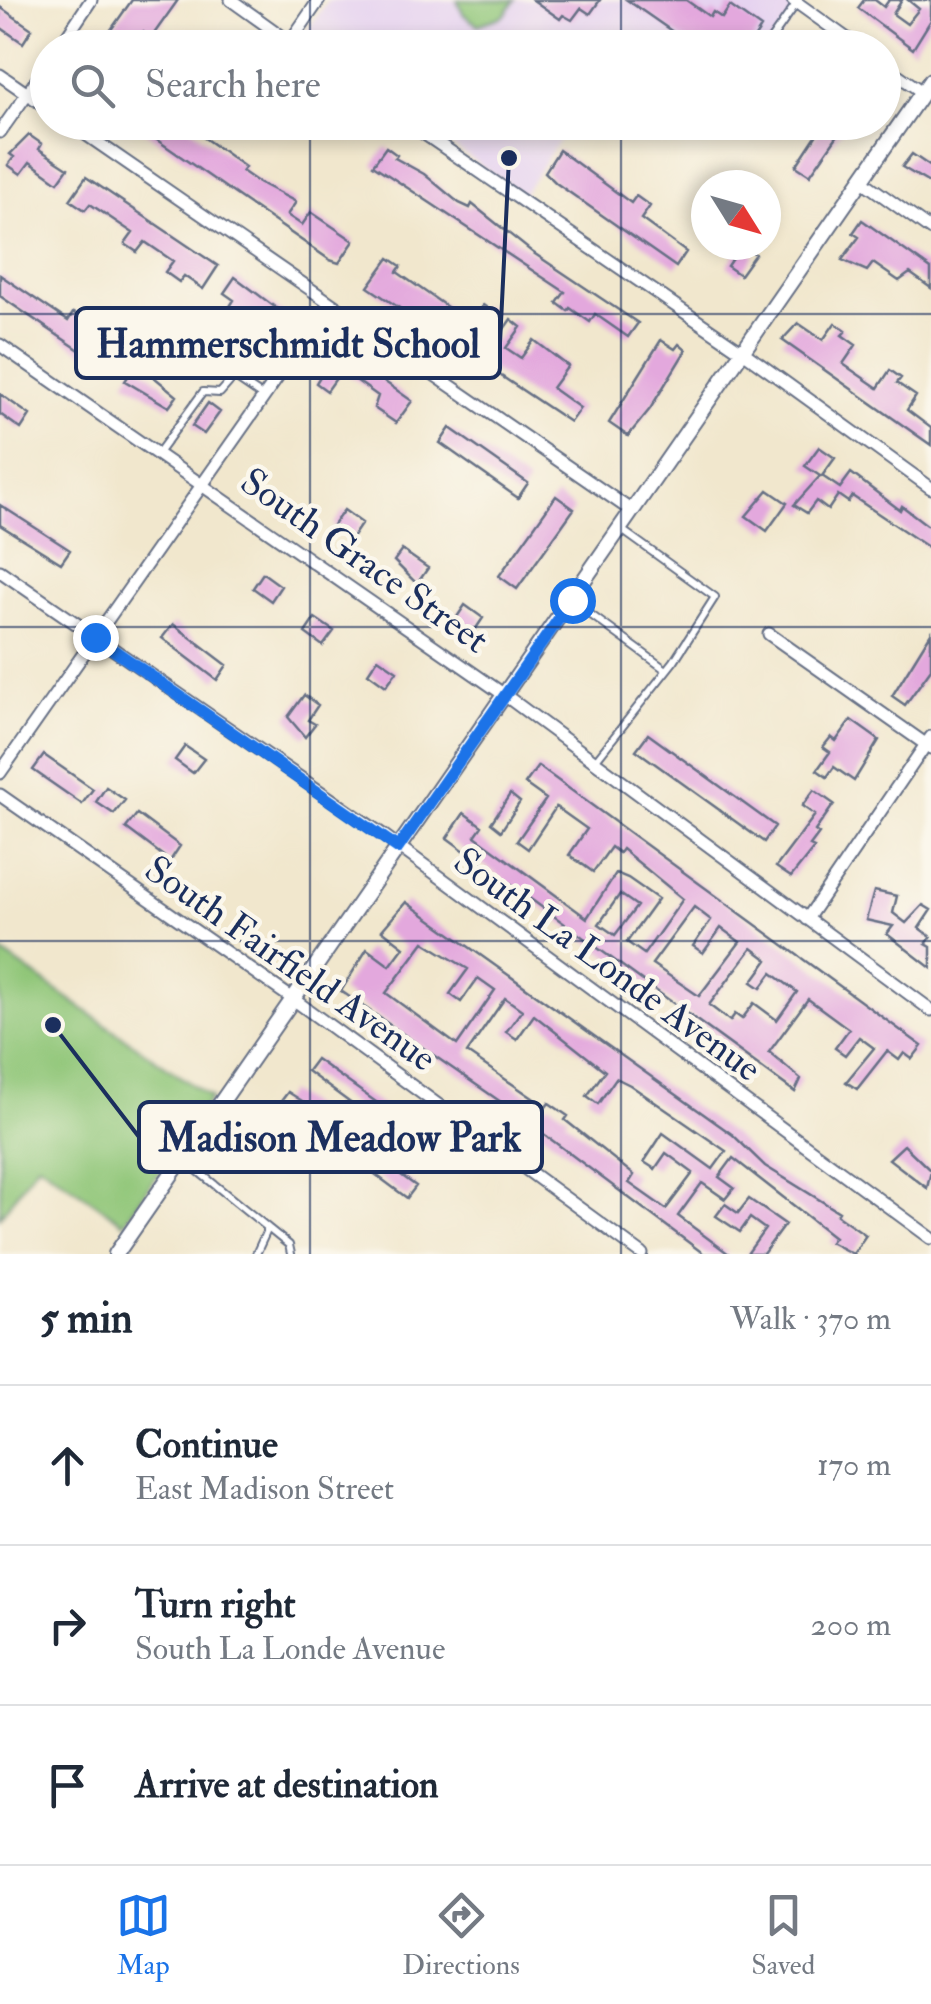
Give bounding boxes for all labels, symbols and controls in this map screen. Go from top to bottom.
search box [30,30,901,140]
icon: search [65,58,120,113]
text: Search here [145,61,321,109]
north arrow [691,170,781,260]
callout: Hammerschmidt School [76,308,500,378]
text: Hammerschmidt School [96,319,481,370]
street label: South Grace Street [231,457,498,664]
route start [550,578,596,624]
route end [73,615,119,661]
street label: South La Londe Avenue [444,837,771,1093]
street label: South Fairfield Avenue [135,845,446,1082]
callout: Madison Meadow Park [139,1102,542,1172]
text: Madison Meadow Park [157,1113,522,1164]
text: 5 min [40,1293,133,1345]
text: Walk · 370 m [730,1299,891,1339]
text: Continue [135,1421,278,1469]
icon: ahead [40,1438,95,1493]
text: 170 m [817,1445,891,1485]
text: East Madison Street [135,1469,394,1509]
text: Turn right [135,1581,296,1629]
icon: right [40,1598,95,1653]
text: 200 m [810,1605,891,1645]
text: South La Londe Avenue [135,1629,445,1669]
icon: arrive [40,1758,95,1813]
text: Arrive at destination [135,1761,439,1809]
tab: Map [116,1888,171,1983]
tab: Directions [402,1888,520,1983]
tab: Saved [751,1888,815,1983]

